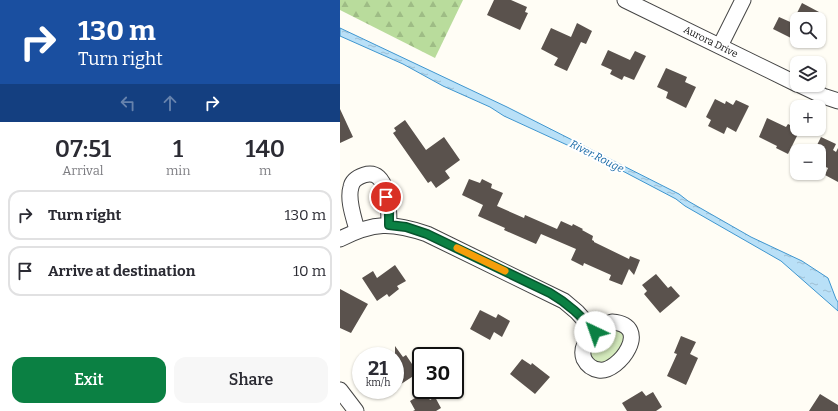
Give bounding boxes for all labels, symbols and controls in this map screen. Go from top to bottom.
map controls [790,12,826,180]
button: search [790,12,826,48]
text: 130 m [78,14,156,47]
icon: right [12,16,64,68]
street label: Aurora Drive [681,24,740,60]
text: Turn right [78,48,163,70]
button: layers [790,56,826,92]
icon: left [117,92,139,114]
icon: ahead [159,92,181,114]
icon: right [201,92,223,114]
button: + [790,100,826,136]
text: 07:51 [55,135,111,163]
text: 1 [173,135,183,163]
text: 140 [245,135,285,163]
water label: River Rouge [568,137,626,176]
button: − [790,144,826,180]
text: Arrival [62,163,104,178]
text: min [166,163,190,178]
text: m [259,163,271,178]
pin [369,180,403,214]
icon: arrive [375,186,397,208]
icon: right [14,204,36,226]
text: Turn right [48,206,121,224]
text: 130 m [284,206,326,224]
icon: arrive [14,260,36,282]
text: Arrive at destination [48,262,195,280]
text: 10 m [293,262,326,280]
position arrow [574,311,616,353]
speed limit sign: 30 [412,347,464,399]
text: 21 [368,356,388,380]
button: Exit [12,357,166,403]
button: Share [174,357,328,403]
text: km/h [366,377,390,389]

